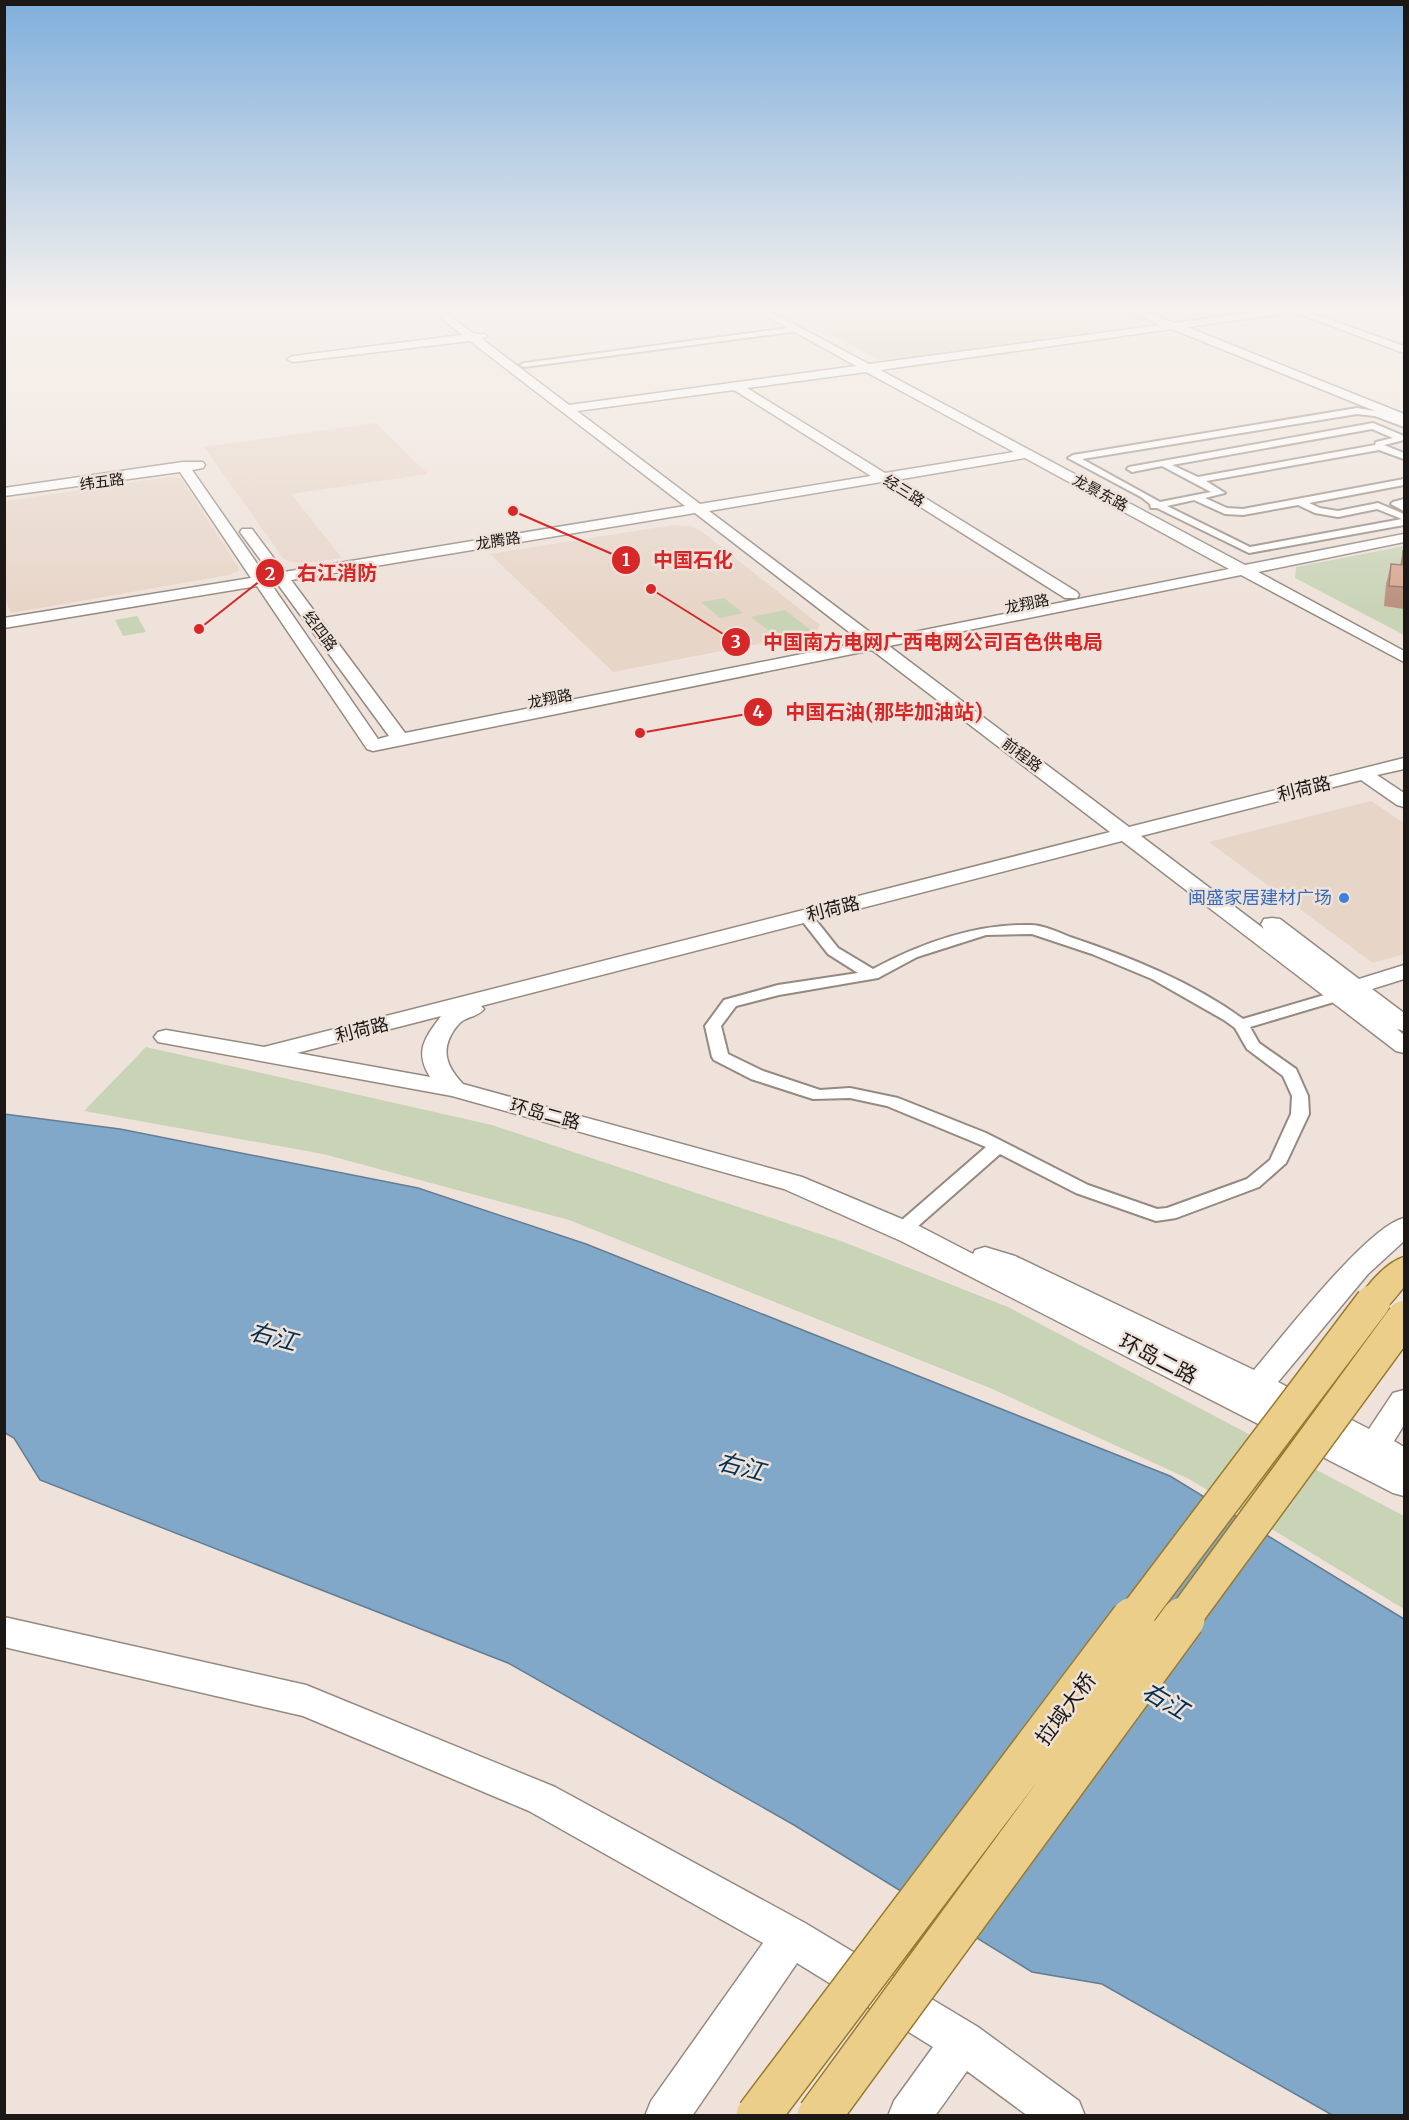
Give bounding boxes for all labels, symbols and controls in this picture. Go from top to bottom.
street label: 纬五路 [78,469,126,494]
street label: 龙景东路 [1069,470,1131,515]
street label: 经三路 [880,471,928,511]
street label: 龙腾路 [474,528,522,553]
callout: 中国石化 [611,541,745,579]
text: 中国石化 [653,547,733,572]
text: 1 [622,548,630,571]
callout: 右江消防 [255,554,389,592]
text: 右江消防 [297,560,377,585]
text: 2 [265,562,275,585]
street label: 龙翔路 [1003,590,1051,617]
street label: 经四路 [299,607,342,654]
callout: 中国南方电网广西电网公司百色供电局 [721,623,1115,661]
text: 中国南方电网广西电网公司百色供电局 [763,629,1103,654]
text: 3 [731,630,741,653]
street label: 龙翔路 [526,685,574,712]
callout: 中国石油(那毕加油站) [743,693,995,731]
text: 中国石油(那毕加油站) [785,699,983,724]
text: 4 [752,700,764,723]
street label: 前程路 [999,733,1046,776]
street label: 利荷路 [1275,771,1333,806]
place label: 闽盛家居建材广场 [1188,886,1332,909]
street label: 利荷路 [804,891,862,926]
marker: 闽盛家居建材广场 [1337,891,1351,905]
street label: 利荷路 [333,1012,391,1047]
street label: 环岛二路 [507,1093,583,1134]
water label: 右江 [246,1315,303,1358]
street label: 环岛二路 [1115,1327,1202,1390]
water label: 右江 [714,1445,771,1488]
street label: 拉域大桥 [1030,1667,1102,1750]
water label: 右江 [1137,1675,1196,1728]

